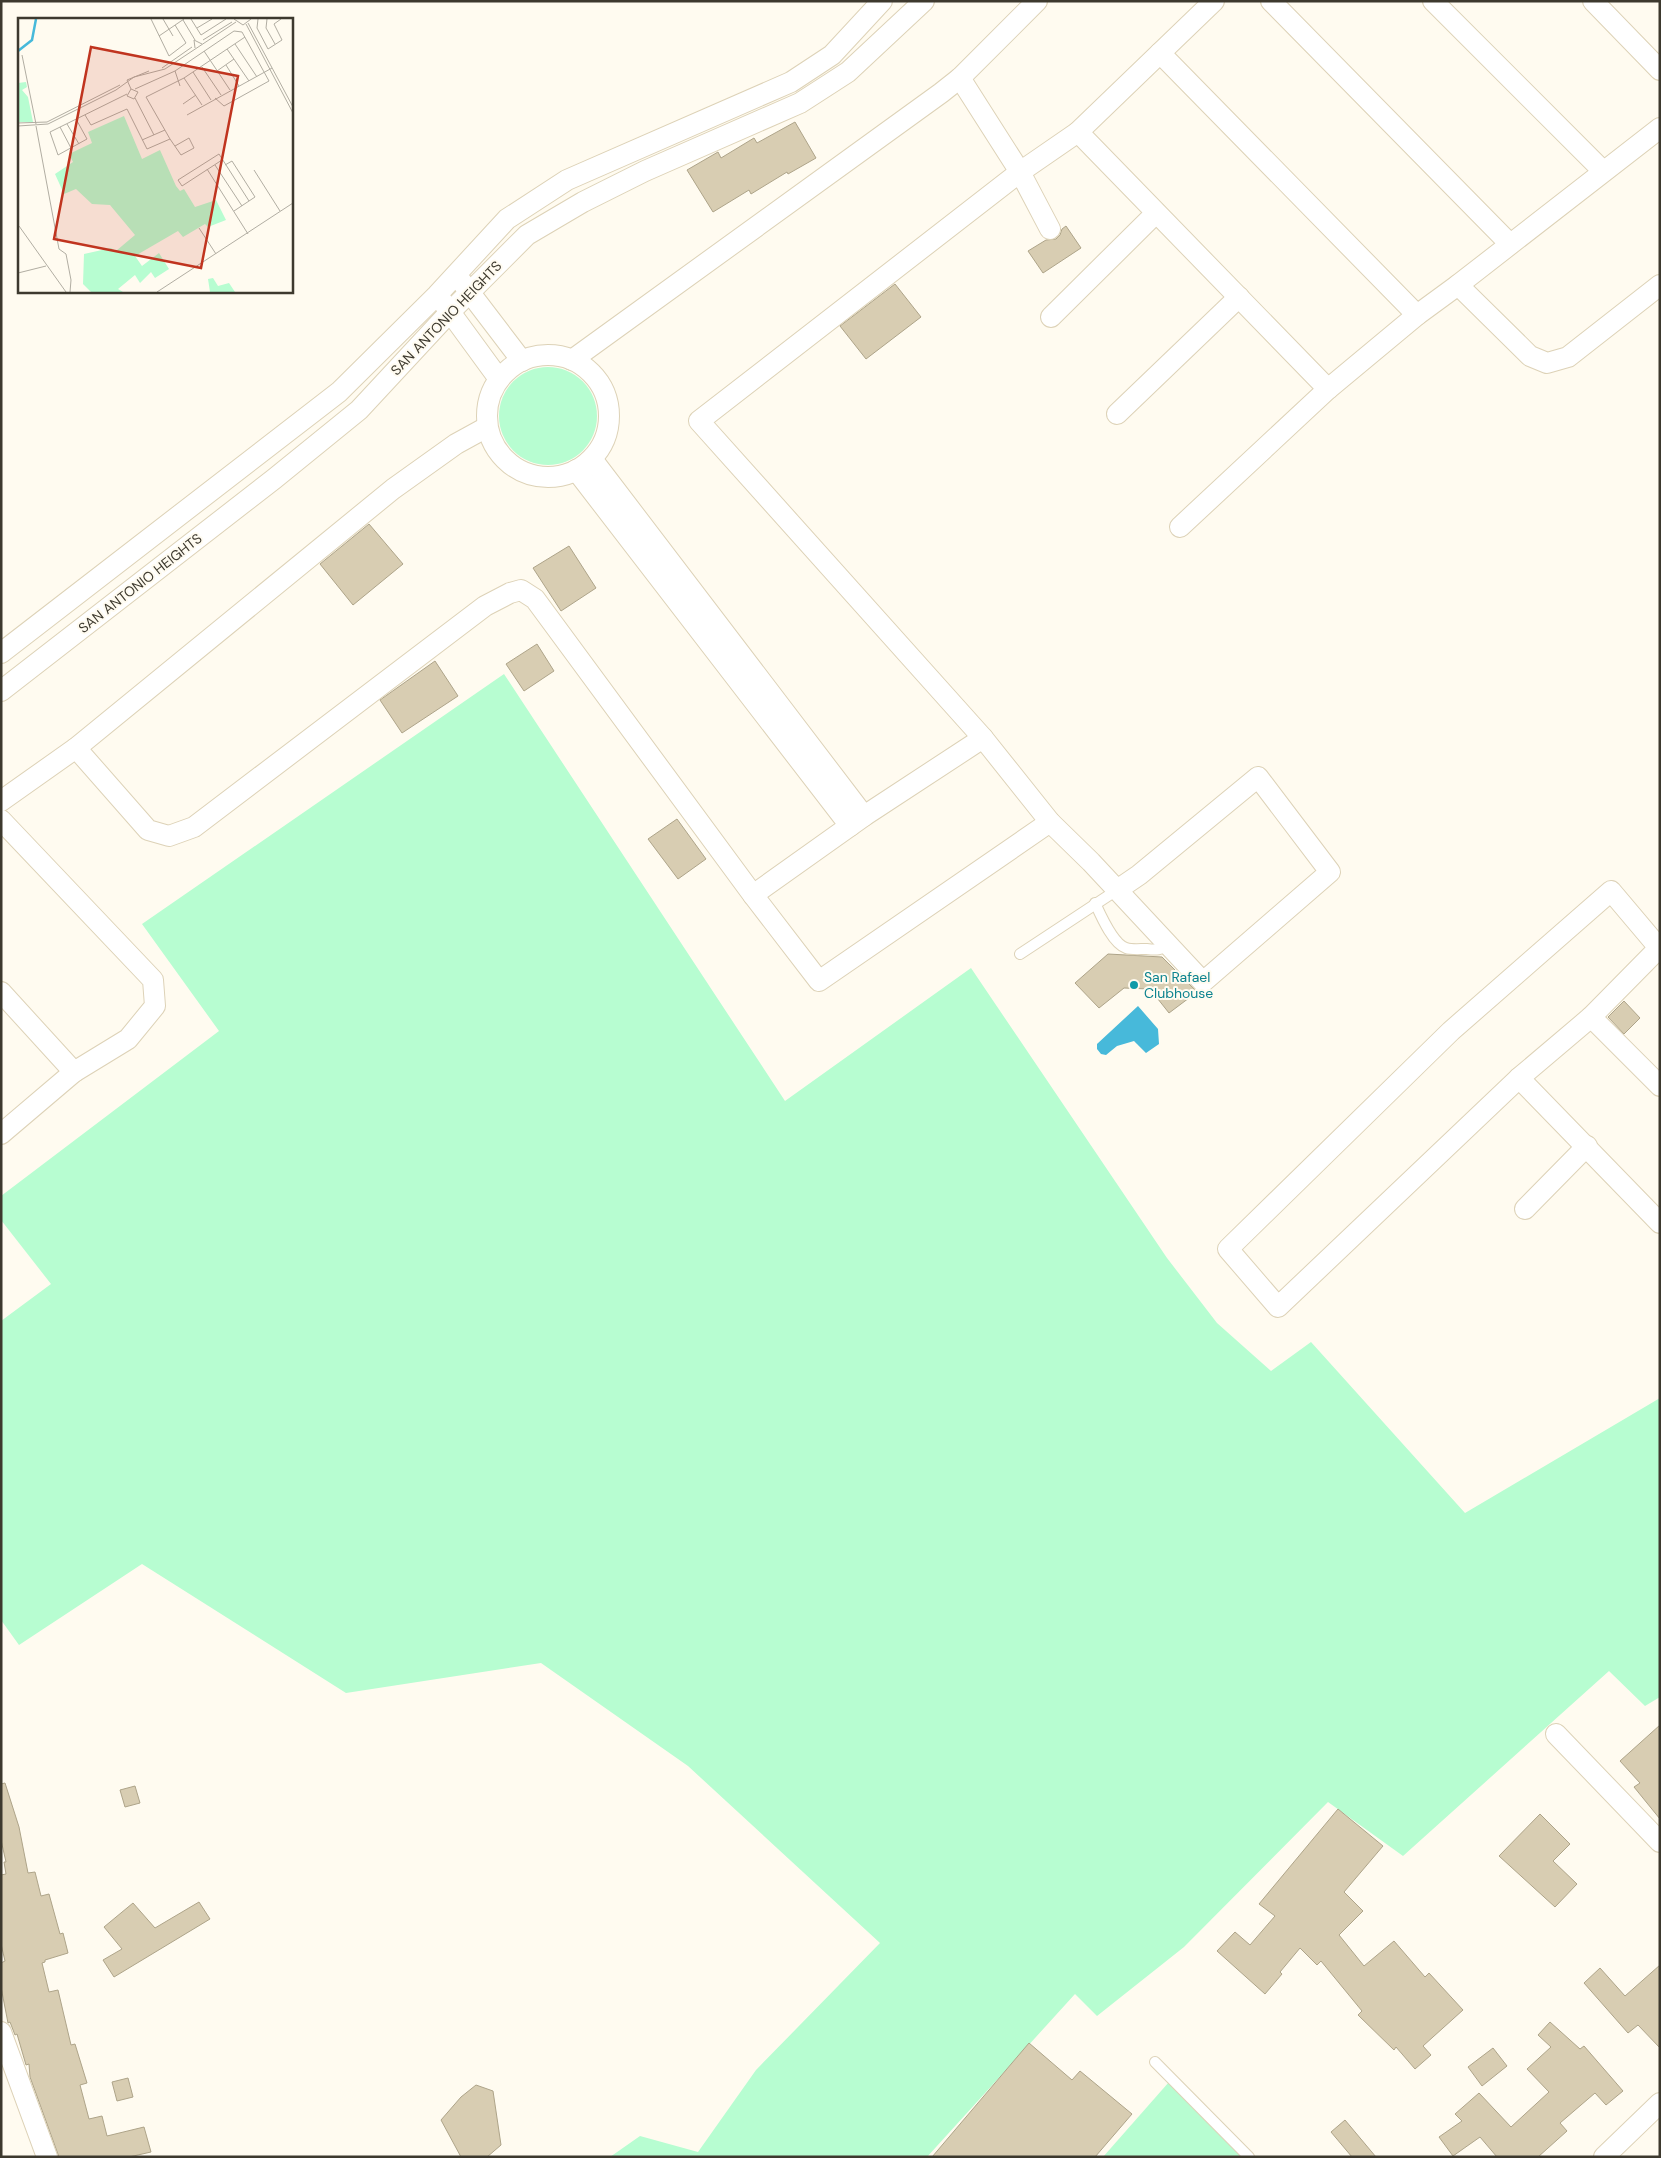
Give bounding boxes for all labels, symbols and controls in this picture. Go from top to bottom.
inset map [18,18,292,292]
street label: SAN ANTONIO HEIGHTS [387,257,505,379]
street label: SAN ANTONIO HEIGHTS [75,529,205,637]
place label: San Rafael Clubhouse [1144,968,1213,1002]
marker: San Rafael Clubhouse [1128,979,1140,991]

